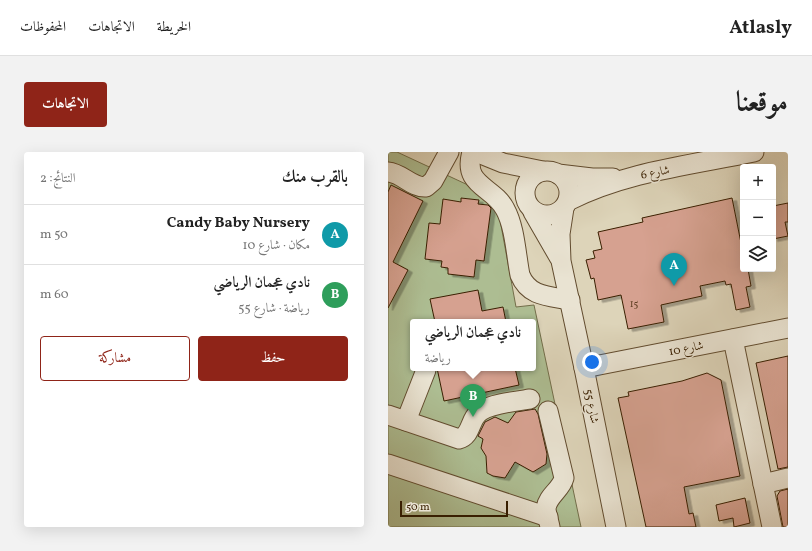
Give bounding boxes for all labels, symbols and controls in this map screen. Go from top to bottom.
text: Atlasly [729,15,792,41]
text: المحفوظات [20,18,66,37]
text: الاتجاهات [88,18,135,37]
text: الخريطة [157,18,191,37]
button: الاتجاهات [24,82,107,127]
text: موقعنا [736,84,788,123]
street label: شارع 6 [639,162,672,186]
map controls [740,164,776,272]
button: + [740,164,776,200]
text: بالقرب منك [282,166,348,189]
text: النتائج: 2 [40,170,75,188]
button: − [740,200,776,236]
text: Candy Baby Nursery [167,213,310,234]
text: 50 m [40,226,68,244]
text: A [330,226,340,244]
button: layers [740,236,776,272]
text: مكان · شارع 10 [242,237,310,255]
pin: A [661,253,687,286]
text: نادي عجمان الرياضي [214,273,310,294]
text: 60 m [40,286,69,304]
text: B [331,286,339,304]
house number: 15 [630,297,639,311]
text: رياضة · شارع 55 [238,300,310,318]
popup [410,319,536,371]
text: نادي عجمان الرياضي [425,323,521,344]
button: مشاركة [40,336,190,381]
button: حفظ [198,336,348,381]
street label: شارع 10 [667,338,706,362]
text: رياضة [425,350,451,368]
your location [582,352,602,372]
pin: B [460,384,486,417]
street label: شارع 55 [578,388,602,425]
scale bar [400,499,508,518]
text: 50 m [406,500,430,515]

